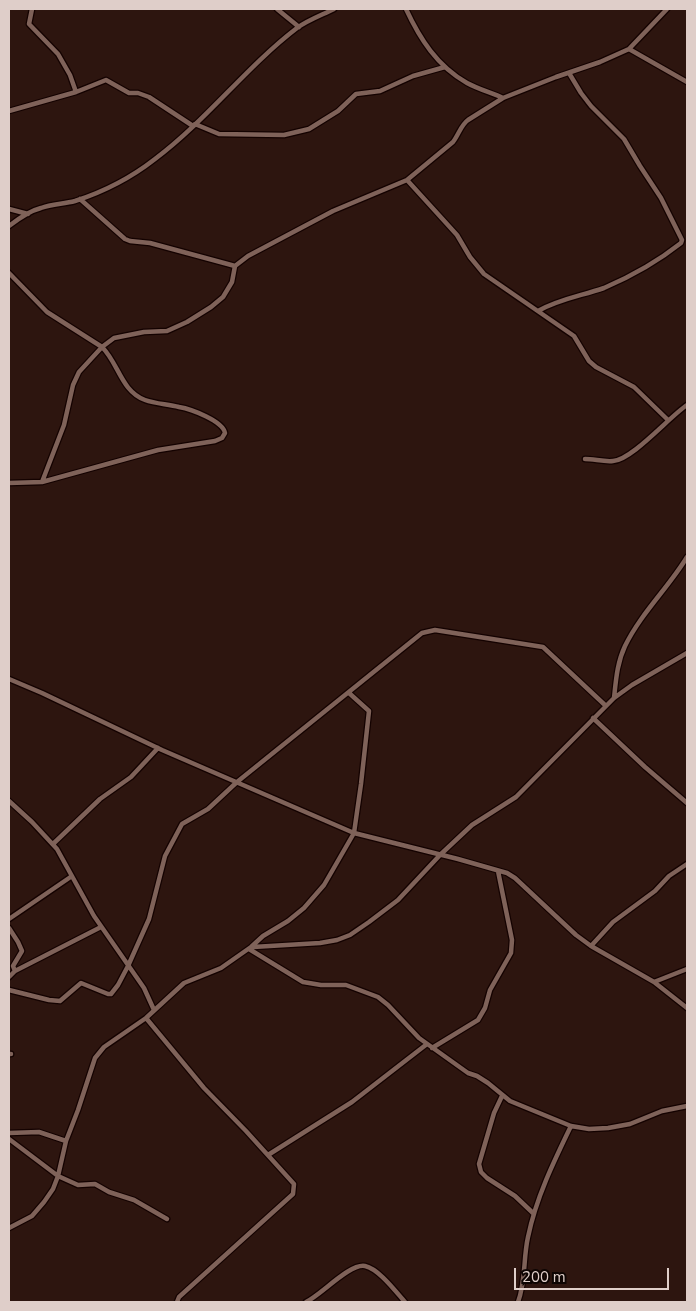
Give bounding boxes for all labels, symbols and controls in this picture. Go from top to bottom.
scale bar [516,1258,671,1290]
text: 200 m [522,1267,566,1287]

